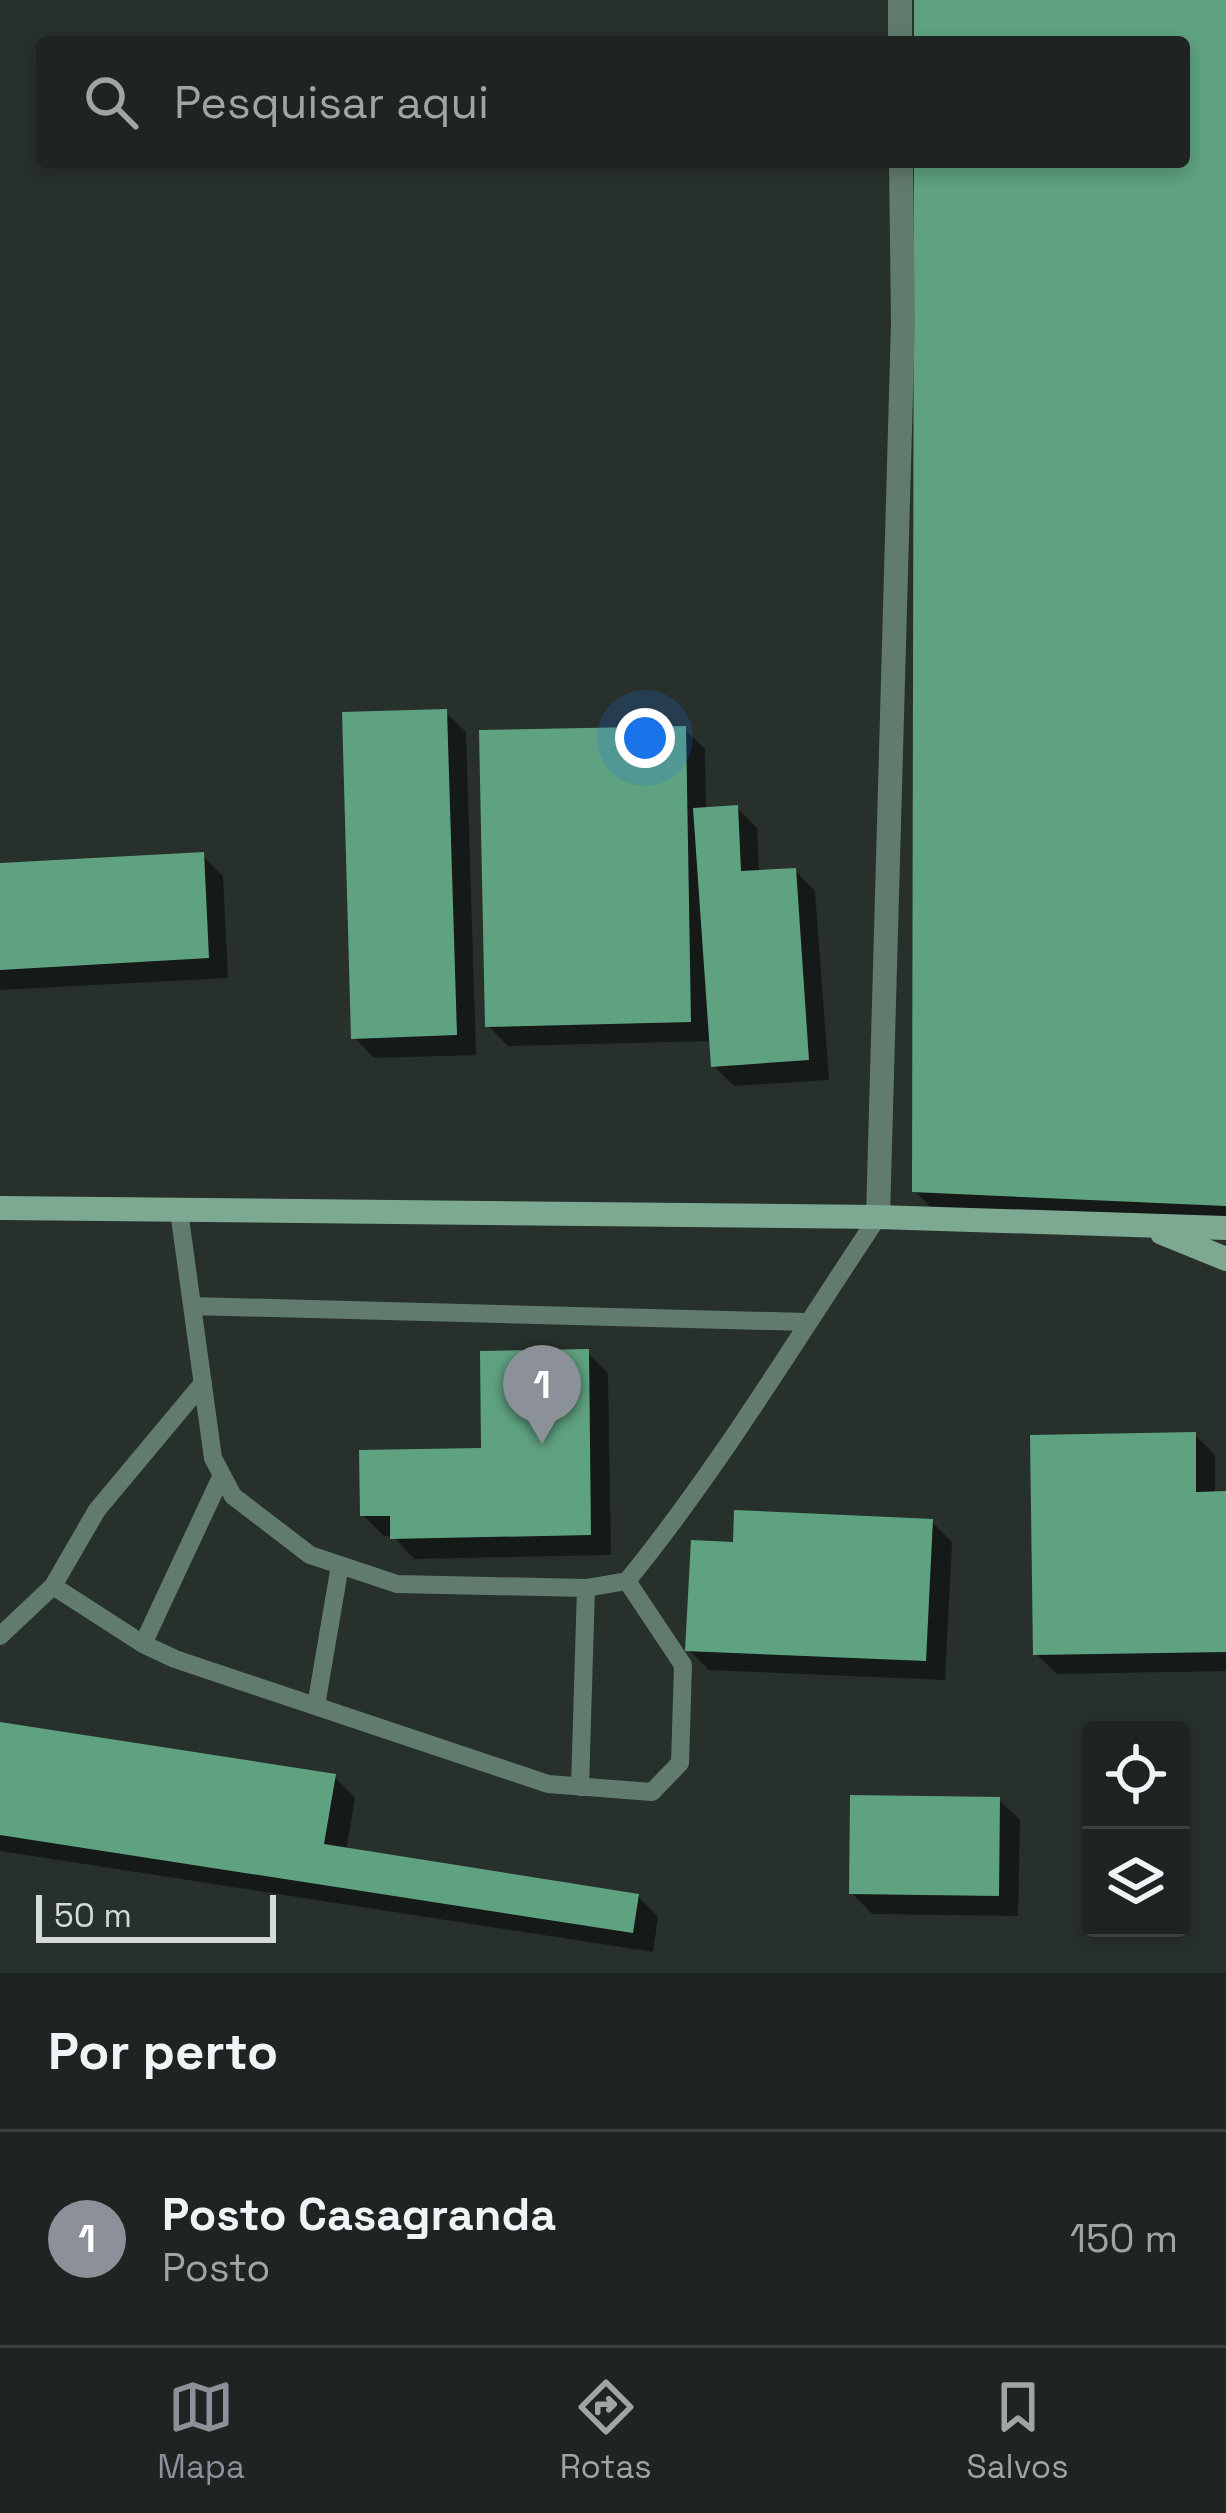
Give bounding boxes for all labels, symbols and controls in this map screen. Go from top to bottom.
search box [36,36,1190,168]
icon: search [78,69,144,135]
text: Pesquisar aqui [174,74,489,131]
your location [615,708,675,768]
pin: 1 [503,1345,581,1444]
map controls [1082,1721,1190,1937]
button: locate [1082,1721,1190,1829]
button: layers [1082,1829,1190,1937]
scale bar [36,1889,276,1942]
text: 50 m [54,1895,132,1937]
text: Por perto [48,2019,278,2084]
text: Posto Casagranda [162,2186,556,2243]
text: 1 [78,2214,96,2263]
text: 150 m [1070,2214,1178,2263]
text: Posto [162,2243,270,2292]
tab: Mapa [157,2374,245,2488]
tab: Rotas [560,2374,652,2488]
tab: Salvos [966,2374,1069,2488]

